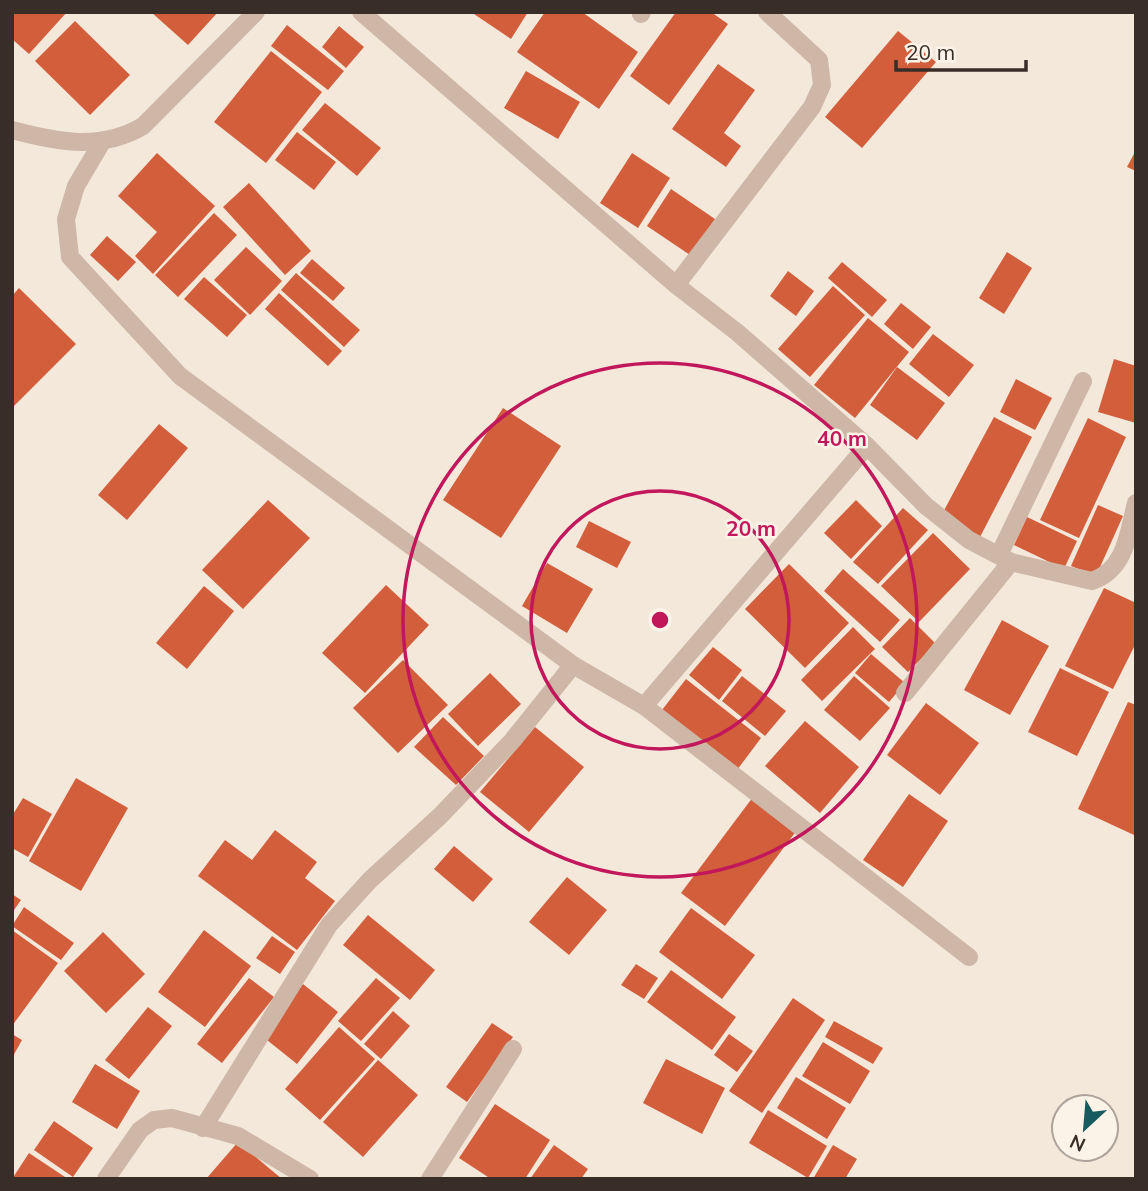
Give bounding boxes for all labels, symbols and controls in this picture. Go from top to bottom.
scale bar [896,28,1026,72]
text: 20 m [906,39,955,65]
text: 40 m [817,425,867,451]
text: 20 m [726,515,776,541]
centre of rings [648,608,672,632]
north arrow [1050,1093,1120,1163]
text: N [1066,1129,1089,1157]

